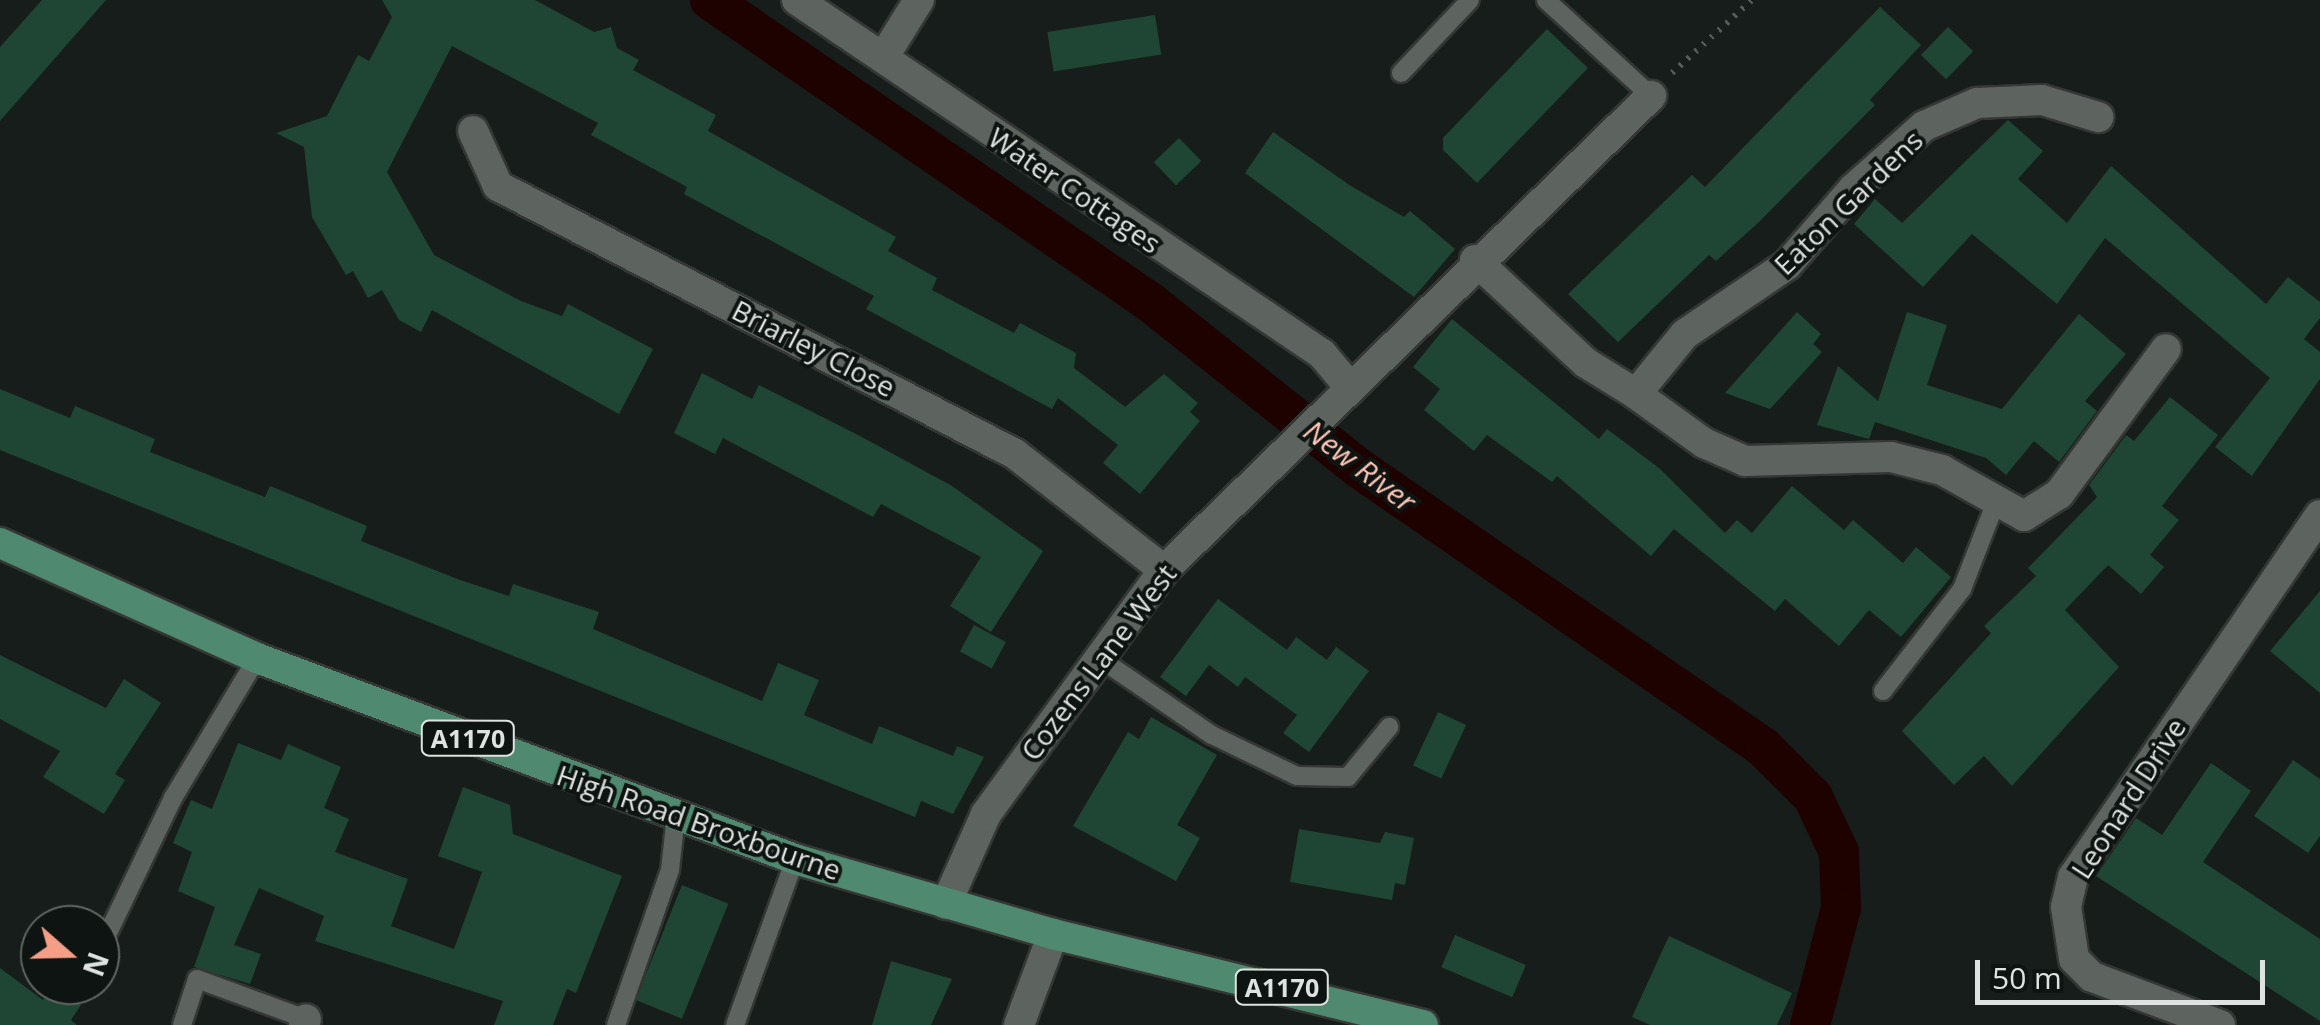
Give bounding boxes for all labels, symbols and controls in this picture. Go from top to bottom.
street label: Water Cottages [983,120,1167,260]
street label: Eaton Gardens [1767,123,1929,281]
street label: Briarley Close [727,293,901,403]
water label: New River [1297,412,1423,520]
street label: Cozens Lane West [1013,558,1183,766]
street label: Leonard Drive [2064,712,2192,884]
road number: A1170 [420,718,516,758]
street label: High Road Broxbourne [553,758,845,886]
north arrow [20,905,120,1005]
scale bar [1980,940,2270,1002]
text: N [75,947,118,982]
text: 50 m [1992,957,2062,998]
road number: A1170 [1234,967,1330,1007]

